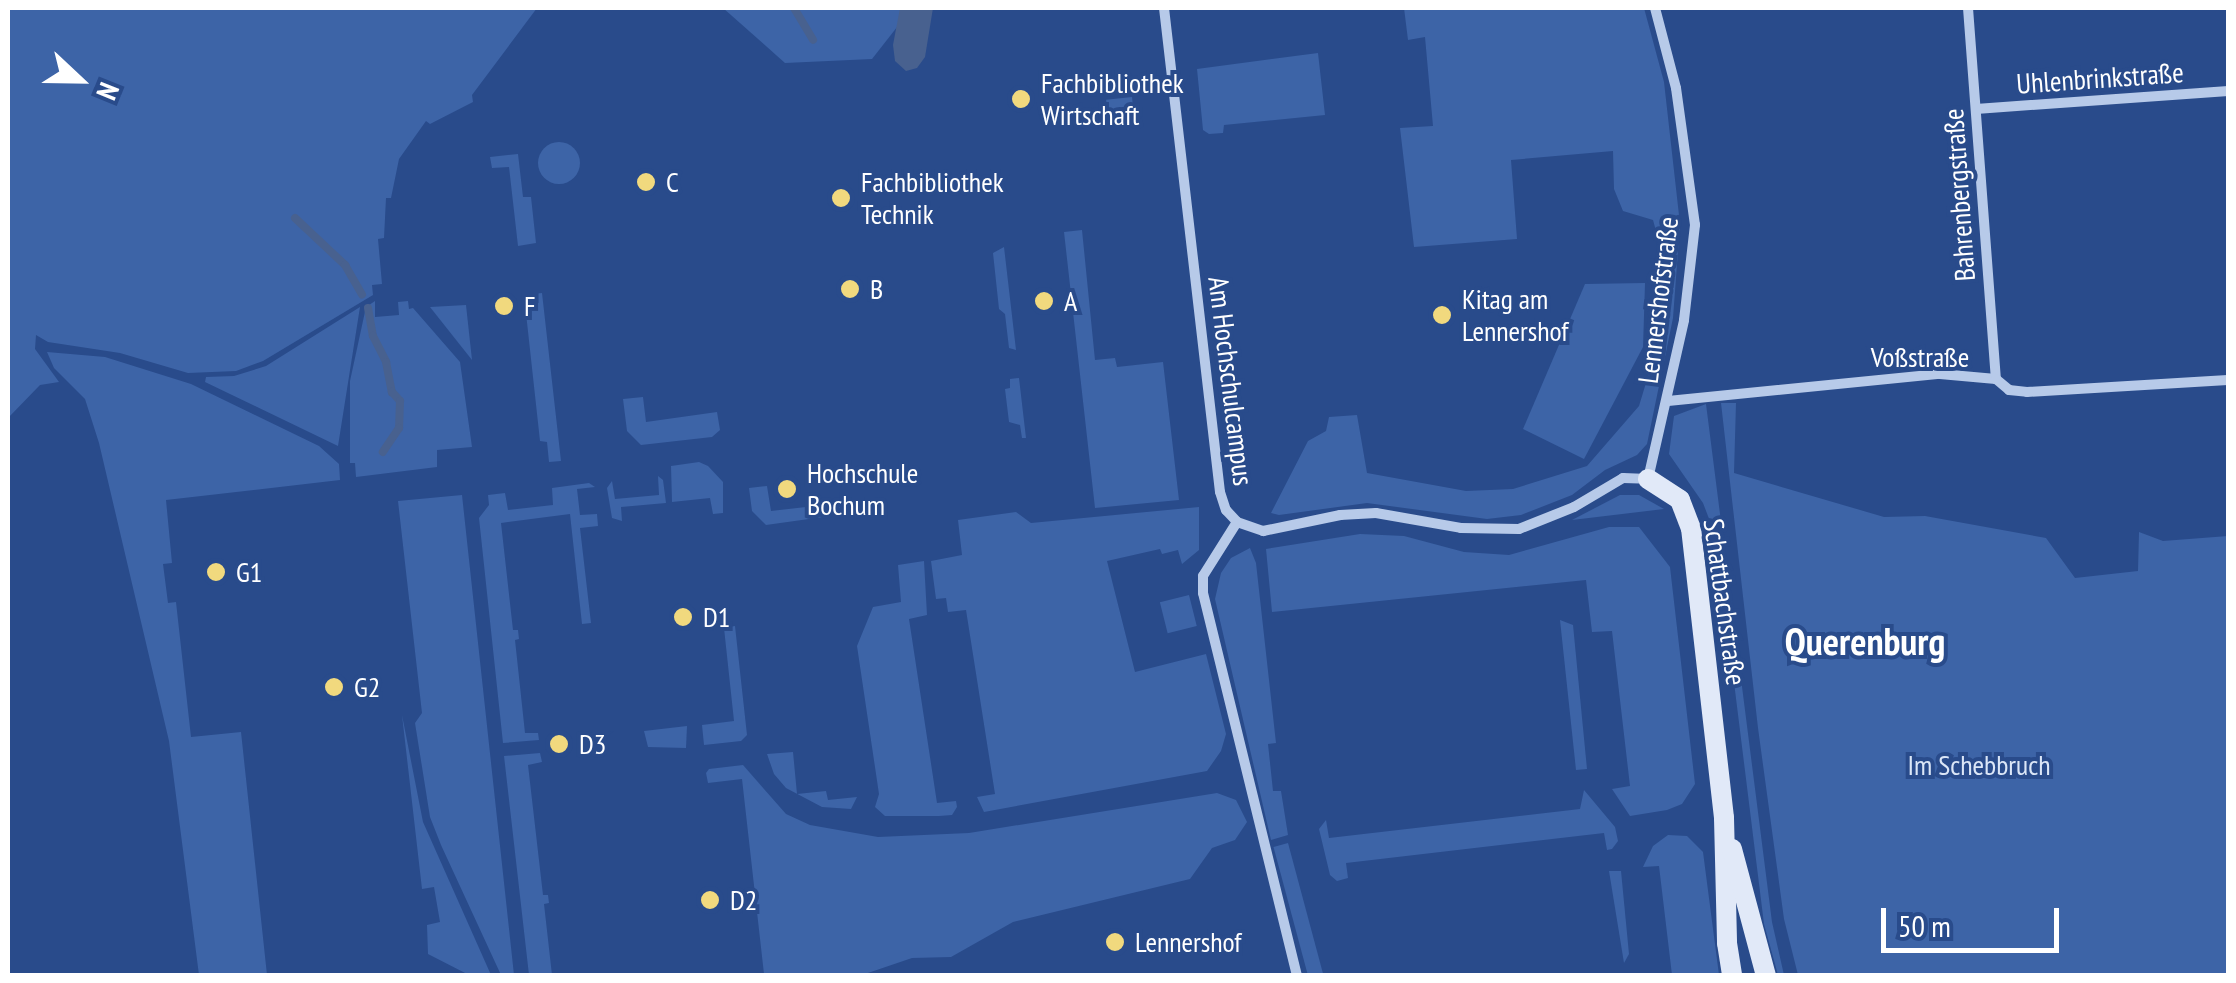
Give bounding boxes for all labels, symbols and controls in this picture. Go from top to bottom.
north arrow [30,30,130,130]
street label: Uhlenbrinkstraße [2015,55,2185,101]
place label: Fachbibliothek Wirtschaft [1041,66,1184,132]
text: N [88,77,128,105]
marker: Fachbibliothek Wirtschaft [1010,88,1032,110]
street label: Bahrenbergstraße [1936,108,1982,282]
place label: C [666,165,679,199]
place label: Fachbibliothek Technik [861,165,1004,231]
marker: C [635,171,657,193]
marker: Fachbibliothek Technik [830,187,852,209]
street label: Lennershofstraße [1631,215,1685,385]
place label: B [870,272,883,306]
street label: Am Hochschulcampus [1202,275,1260,487]
marker: B [839,278,861,300]
place label: Kitag am Lennershof [1462,282,1569,348]
place label: A [1064,284,1077,318]
place label: F [524,289,536,323]
marker: A [1033,290,1055,312]
marker: F [493,295,515,317]
marker: Kitag am Lennershof [1431,304,1453,326]
street label: Voßstraße [1871,340,1969,374]
place label: Hochschule Bochum [807,456,918,522]
marker: Hochschule Bochum [776,478,798,500]
street label: Schattbachstraße [1697,517,1753,687]
place label: G1 [236,555,262,589]
marker: G1 [205,561,227,583]
place label: D1 [703,600,730,634]
marker: D1 [672,606,694,628]
district label: Querenburg [1785,618,1945,664]
place label: G2 [354,670,380,704]
marker: G2 [323,676,345,698]
place label: D3 [579,727,606,761]
marker: D3 [548,733,570,755]
park label: Im Schebbruch [1908,748,2050,782]
place label: D2 [730,883,757,917]
scale bar [1886,888,2064,950]
marker: D2 [699,889,721,911]
text: 50 m [1898,906,1951,945]
place label: Lennershof [1135,925,1242,959]
marker: Lennershof [1104,931,1126,953]

